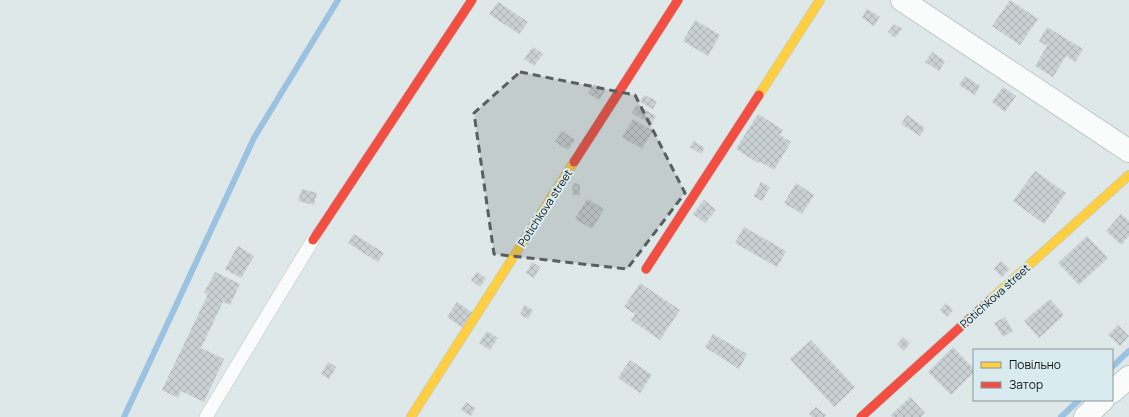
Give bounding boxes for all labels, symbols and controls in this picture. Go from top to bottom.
street label: Potichkova street [514,166,575,249]
street label: Potichkova street [956,260,1033,331]
legend [973,349,1113,401]
text: Повільно [1009,356,1061,373]
text: Затор [1009,376,1043,393]

